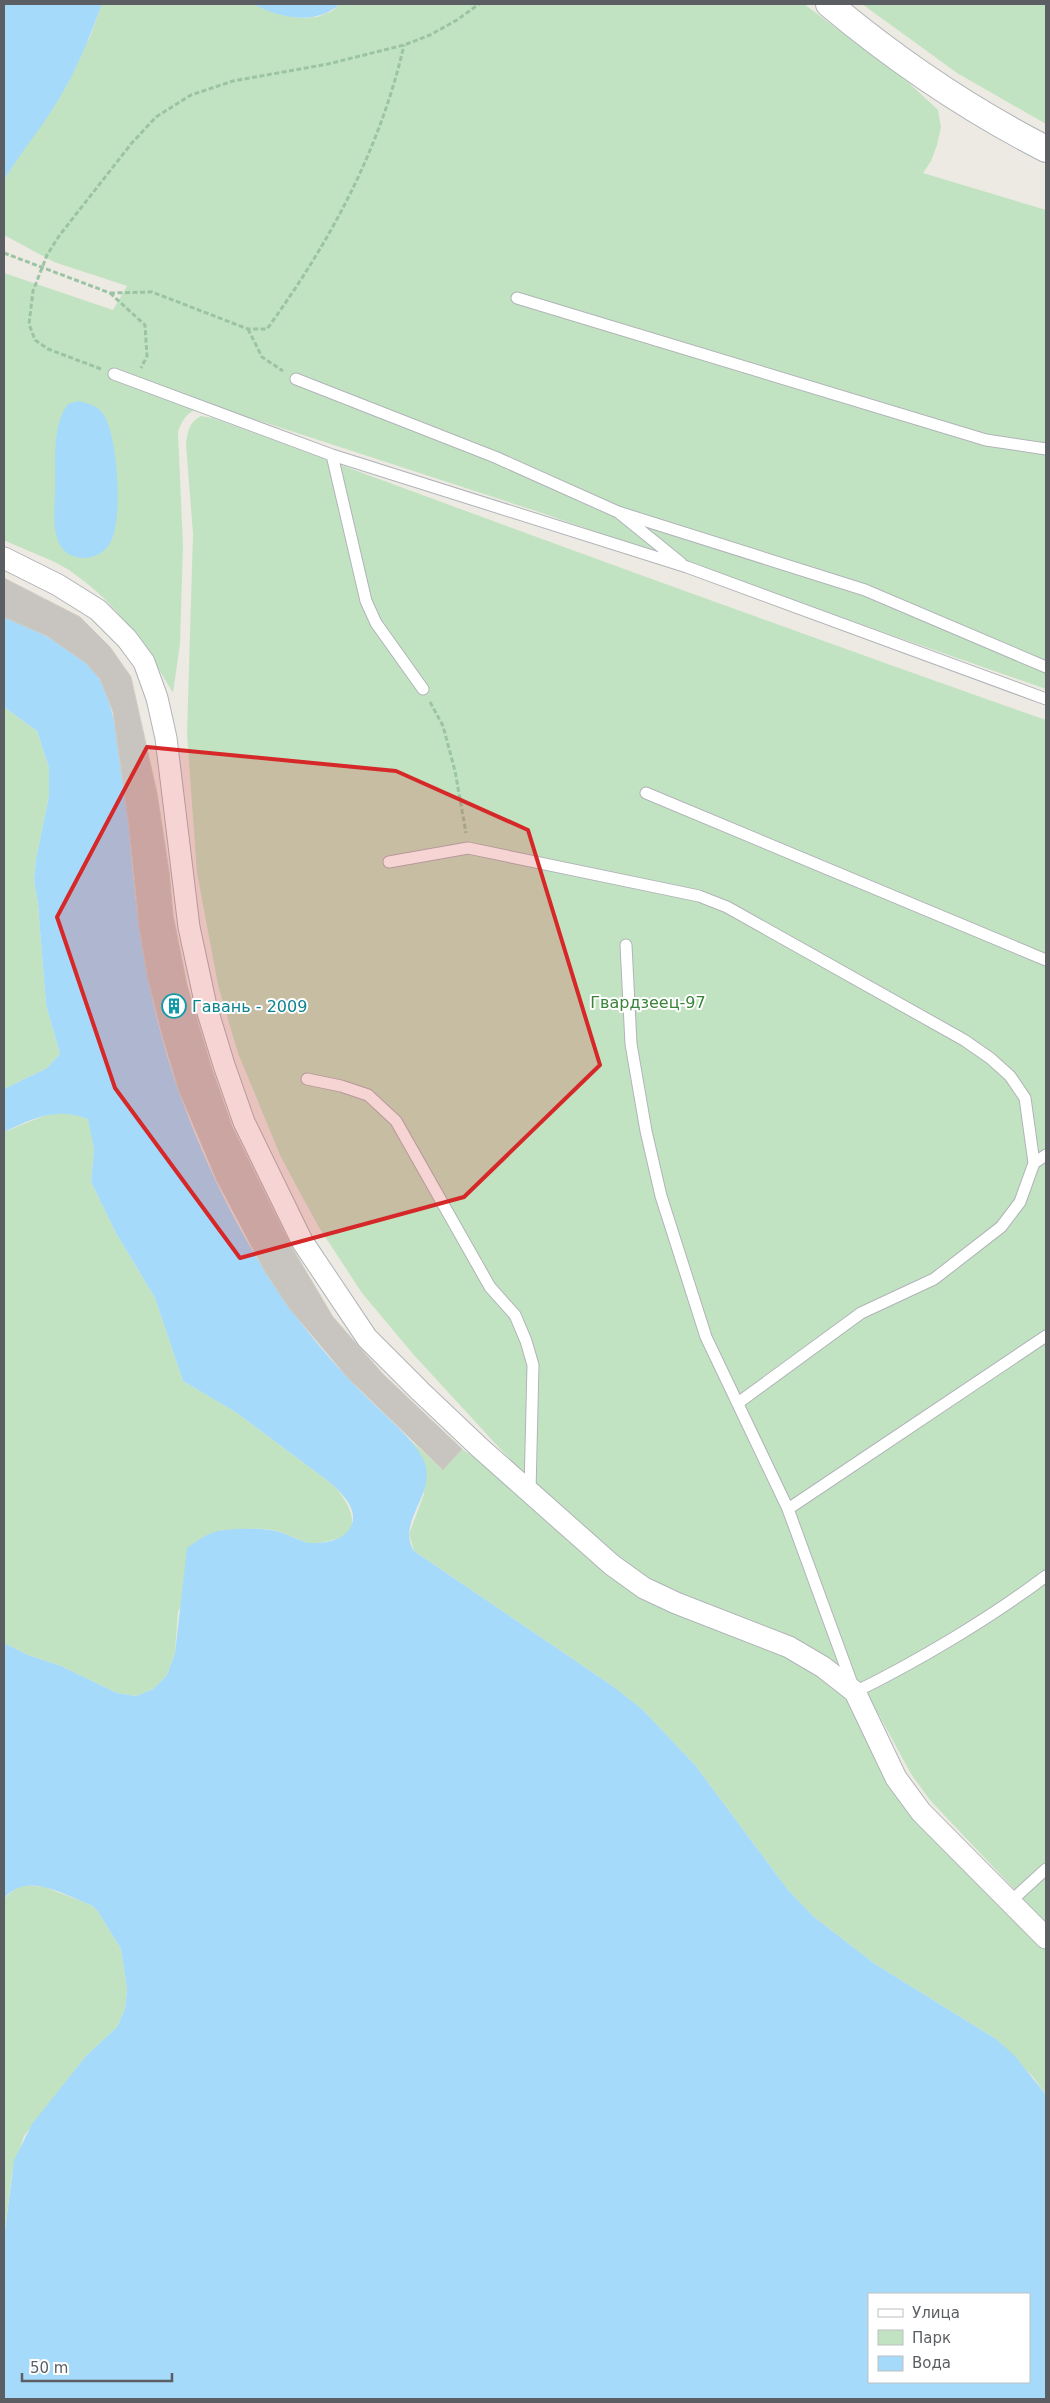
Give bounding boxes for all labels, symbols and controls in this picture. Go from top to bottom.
building icon: Гавань - 2009 [161,993,187,1019]
park label: Гвардзеец-97 [590,993,706,1012]
place label: Гавань - 2009 [192,997,307,1016]
legend [868,2293,1030,2383]
text: Улица [912,2304,960,2322]
text: Парк [912,2329,951,2347]
scale bar [22,2350,172,2382]
text: Вода [912,2354,951,2372]
text: 50 m [30,2359,68,2377]

